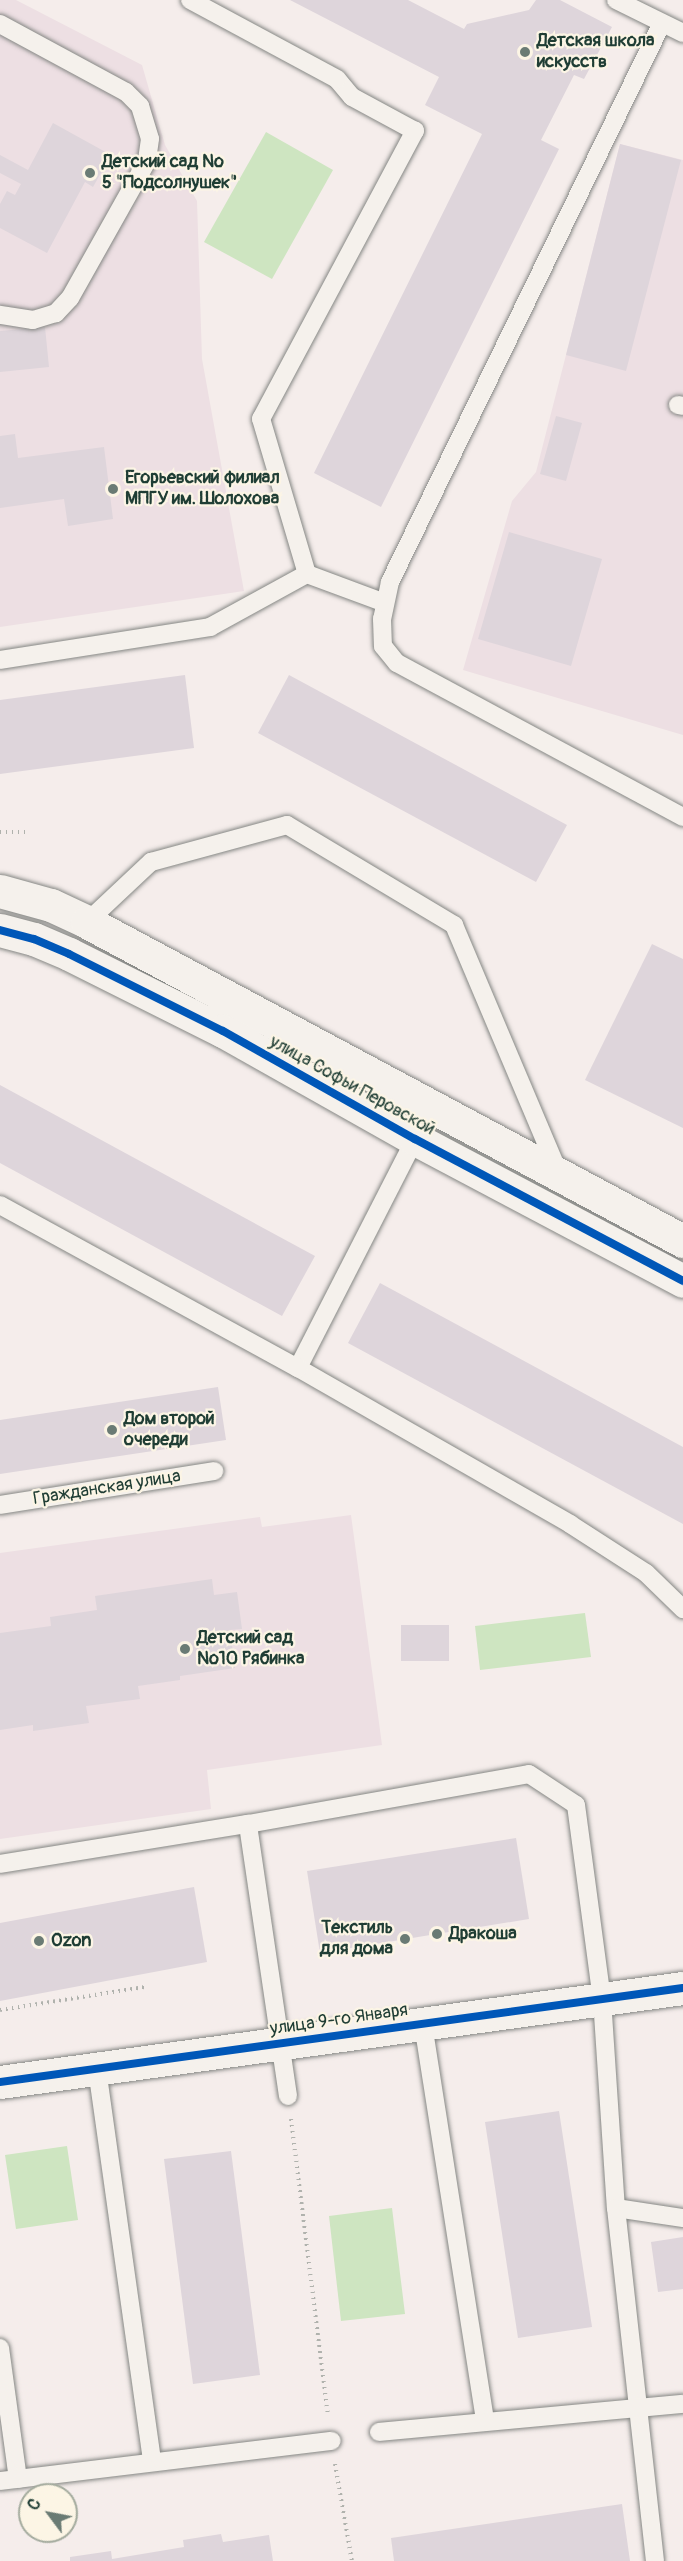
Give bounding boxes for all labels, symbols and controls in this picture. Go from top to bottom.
place label: Детская школа искусств [537,31,654,74]
marker: Детская школа искусств [518,45,532,59]
place label: Детский сад № 5 "Подсолнушек" [102,152,237,195]
marker: Детский сад № 5 "Подсолнушек" [83,166,97,180]
place label: Егорьевский филиал МПГУ им. Шолохова [125,468,280,510]
marker: Егорьевский филиал МПГУ им. Шолохова [106,482,120,496]
street label: улица Софьи Перовской [265,1032,439,1140]
place label: Дом второй очереди [124,1409,215,1452]
marker: Дом второй очереди [105,1423,119,1437]
street label: Гражданская улица [32,1466,182,1510]
place label: Детский сад №10 Рябинка [197,1628,304,1670]
marker: Детский сад №10 Рябинка [178,1642,192,1656]
place label: Текстиль для дома [320,1918,393,1960]
place label: Дракоша [449,1923,517,1945]
marker: Дракоша [430,1927,444,1941]
place label: Ozon [51,1930,91,1952]
marker: Текстиль для дома [398,1932,412,1946]
marker: Ozon [32,1934,46,1948]
street label: улица 9-го Января [269,2000,409,2040]
north arrow [18,2483,78,2543]
text: С [23,2495,46,2514]

